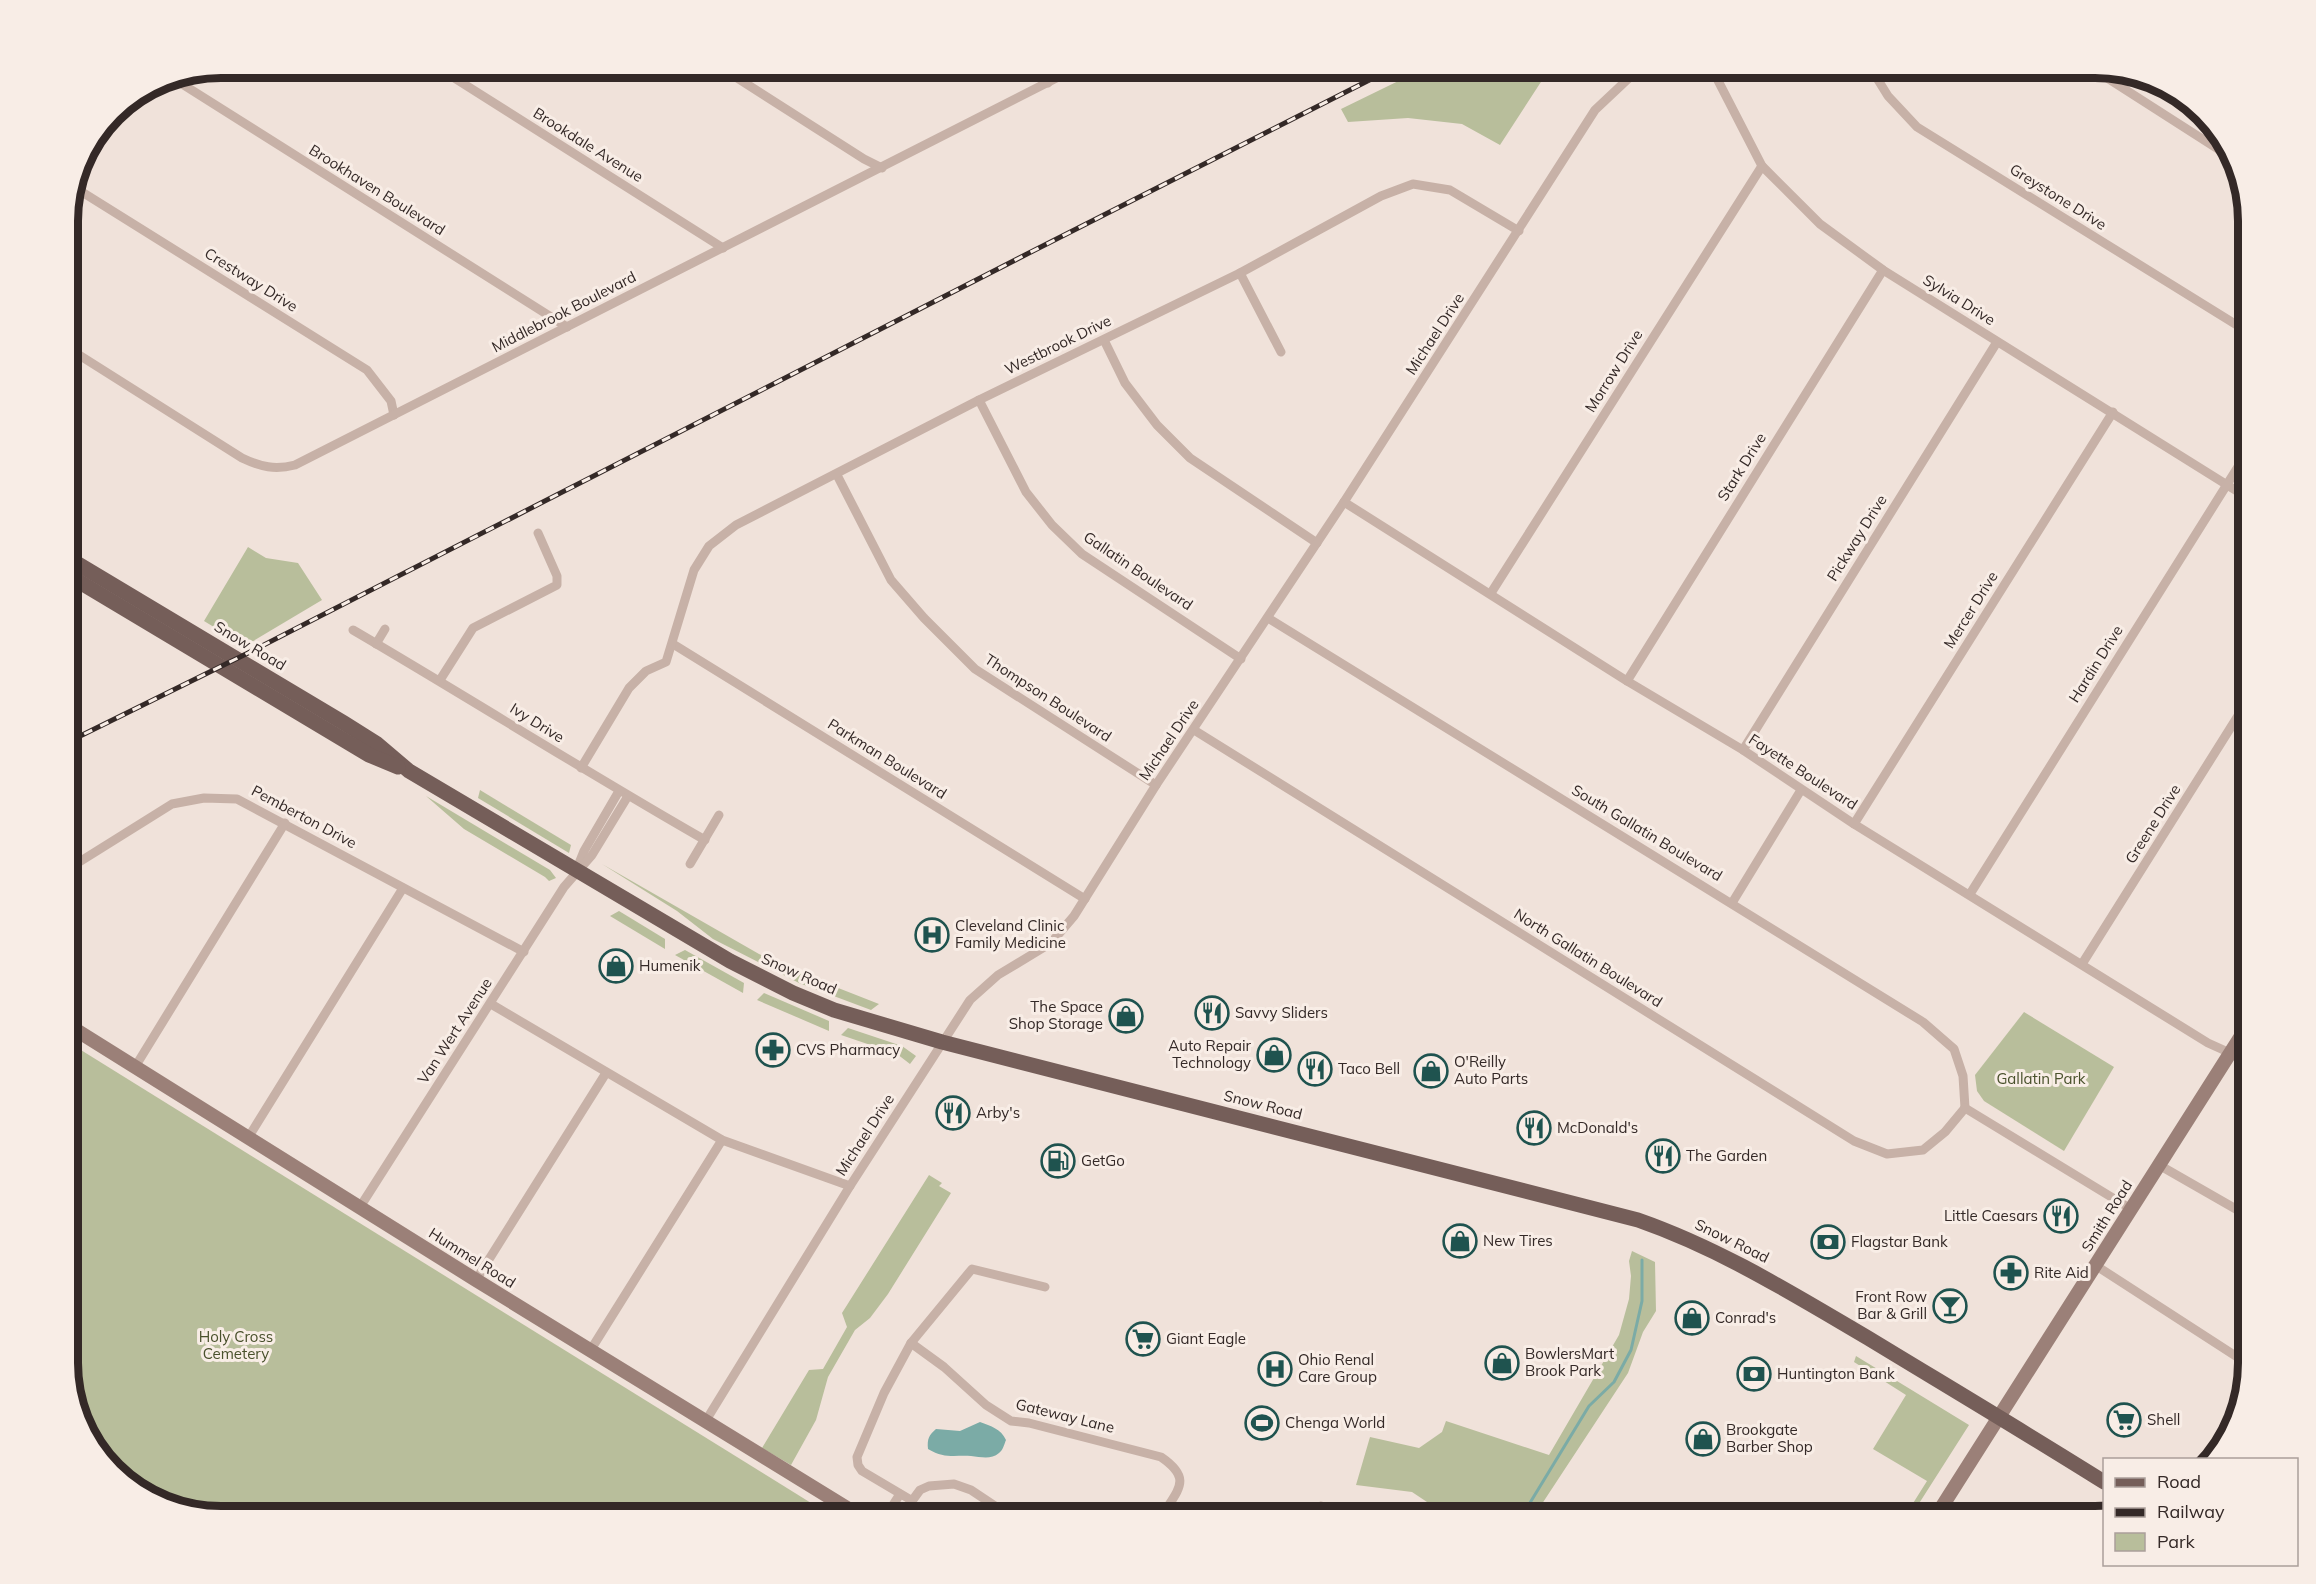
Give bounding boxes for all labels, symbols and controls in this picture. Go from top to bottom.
street label: Brookdale Avenue [530,103,647,186]
street label: Brookhaven Boulevard [306,140,449,239]
street label: Greystone Drive [2006,159,2110,234]
street label: Crestway Drive [201,243,301,316]
street label: Middlebrook Boulevard [488,267,639,356]
street label: Sylvia Drive [1920,270,1999,329]
street label: Michael Drive [1401,289,1468,378]
street label: Westbrook Drive [1002,311,1114,379]
street label: Morrow Drive [1581,326,1647,416]
street label: Stark Drive [1713,429,1770,504]
street label: Pickway Drive [1823,491,1891,584]
street label: Gallatin Boulevard [1080,527,1197,614]
street label: Mercer Drive [1939,568,2002,652]
street label: Snow Road [211,617,290,674]
street label: Hardin Drive [2064,622,2127,706]
street label: Thompson Boulevard [981,649,1115,746]
street label: Michael Drive [1135,696,1203,784]
street label: Ivy Drive [507,699,568,747]
street label: Parkman Boulevard [824,714,950,803]
street label: Fayette Boulevard [1745,729,1861,814]
street label: South Gallatin Boulevard [1568,780,1726,885]
street label: Pemberton Drive [248,781,360,852]
street label: Greene Drive [2121,781,2184,867]
street label: North Gallatin Boulevard [1511,904,1666,1011]
place label: Cleveland Clinic Family Medicine [955,916,1066,952]
hospital icon: Cleveland Clinic Family Medicine [914,917,950,953]
shop icon: Humenik [598,948,634,984]
street label: Snow Road [759,949,840,999]
place label: Humenik [639,956,701,975]
street label: Van Wert Avenue [413,974,496,1087]
restaurant icon: Savvy Sliders [1194,995,1230,1031]
place label: The Space Shop Storage [1009,997,1103,1033]
shop icon: The Space Shop Storage [1108,998,1144,1034]
place label: Savvy Sliders [1235,1003,1328,1022]
pharmacy icon: CVS Pharmacy [755,1032,791,1068]
place label: Auto Repair Technology [1168,1036,1252,1072]
shop icon: Auto Repair Technology [1256,1037,1292,1073]
place label: CVS Pharmacy [796,1040,900,1059]
restaurant icon: Taco Bell [1297,1051,1333,1087]
place label: O'Reilly Auto Parts [1454,1052,1528,1088]
shop icon: O'Reilly Auto Parts [1413,1053,1449,1089]
place label: Taco Bell [1338,1059,1400,1078]
park label: Gallatin Park [1996,1069,2086,1088]
street label: Snow Road [1222,1086,1304,1123]
street label: Michael Drive [831,1090,898,1179]
restaurant icon: Arby's [935,1095,971,1131]
place label: Arby's [976,1103,1020,1122]
restaurant icon: McDonald's [1516,1110,1552,1146]
place label: McDonald's [1557,1118,1638,1137]
restaurant icon: The Garden [1645,1138,1681,1174]
fuel station icon: GetGo [1040,1143,1076,1179]
place label: The Garden [1686,1146,1767,1165]
place label: GetGo [1081,1151,1125,1170]
street label: Smith Road [2077,1176,2136,1255]
restaurant icon: Little Caesars [2043,1198,2079,1234]
place label: Little Caesars [1944,1206,2038,1225]
street label: Snow Road [1692,1214,1772,1267]
street label: Hummel Road [425,1223,519,1292]
shop icon: New Tires [1442,1223,1478,1259]
bank icon: Flagstar Bank [1810,1224,1846,1260]
place label: New Tires [1483,1231,1553,1250]
place label: Flagstar Bank [1851,1232,1948,1251]
pharmacy icon: Rite Aid [1993,1255,2029,1291]
place label: Rite Aid [2034,1263,2089,1282]
place label: Front Row Bar & Grill [1855,1287,1927,1323]
bar icon: Front Row Bar & Grill [1932,1288,1968,1324]
shop icon: Conrad's [1674,1300,1710,1336]
place label: Conrad's [1715,1308,1776,1327]
supermarket icon: Giant Eagle [1125,1321,1161,1357]
park label: Holy Cross Cemetery [199,1327,273,1363]
place label: Giant Eagle [1166,1329,1246,1348]
place label: BowlersMart Brook Park [1525,1344,1614,1380]
shop icon: BowlersMart Brook Park [1484,1345,1520,1381]
place label: Ohio Renal Care Group [1298,1350,1377,1386]
hospital icon: Ohio Renal Care Group [1257,1351,1293,1387]
bank icon: Huntington Bank [1736,1356,1772,1392]
place label: Huntington Bank [1777,1364,1895,1383]
street label: Gateway Lane [1014,1394,1116,1437]
supermarket icon: Shell [2106,1402,2142,1438]
sports icon: Chenga World [1244,1405,1280,1441]
place label: Shell [2147,1410,2180,1429]
place label: Chenga World [1285,1413,1385,1432]
place label: Brookgate Barber Shop [1726,1420,1813,1456]
shop icon: Brookgate Barber Shop [1685,1421,1721,1457]
legend [2103,1458,2298,1566]
text: Road [2157,1470,2201,1493]
text: Railway [2157,1500,2225,1523]
text: Park [2157,1530,2196,1553]

